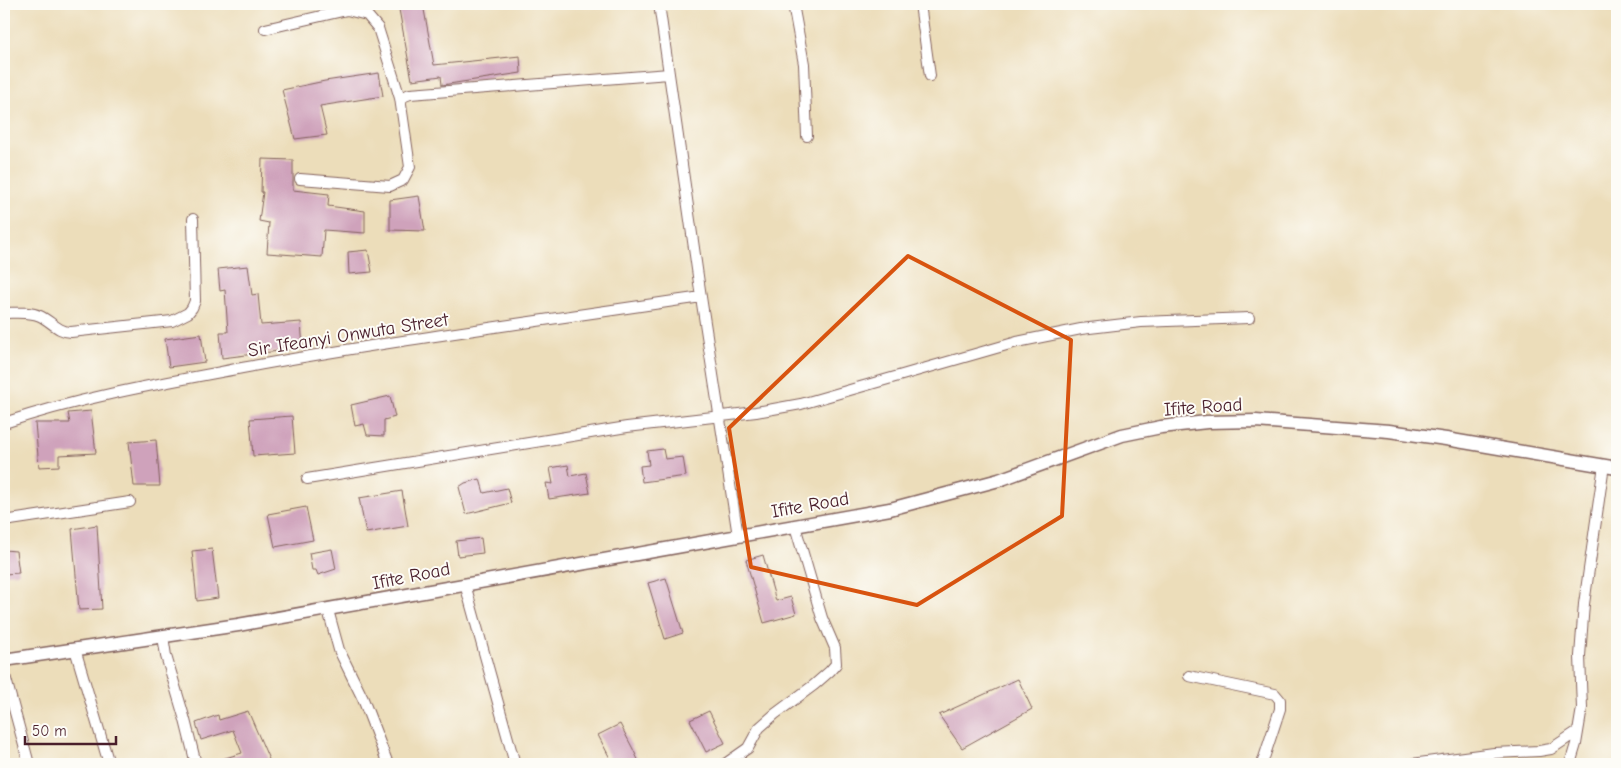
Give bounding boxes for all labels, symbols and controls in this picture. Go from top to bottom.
street label: Sir Ifeanyi Onwuta Street [246,308,450,362]
street label: Ifite Road [1163,393,1243,421]
street label: Ifite Road [769,487,851,523]
street label: Ifite Road [370,558,452,594]
scale bar [25,713,116,745]
text: 50 m [32,722,67,740]

